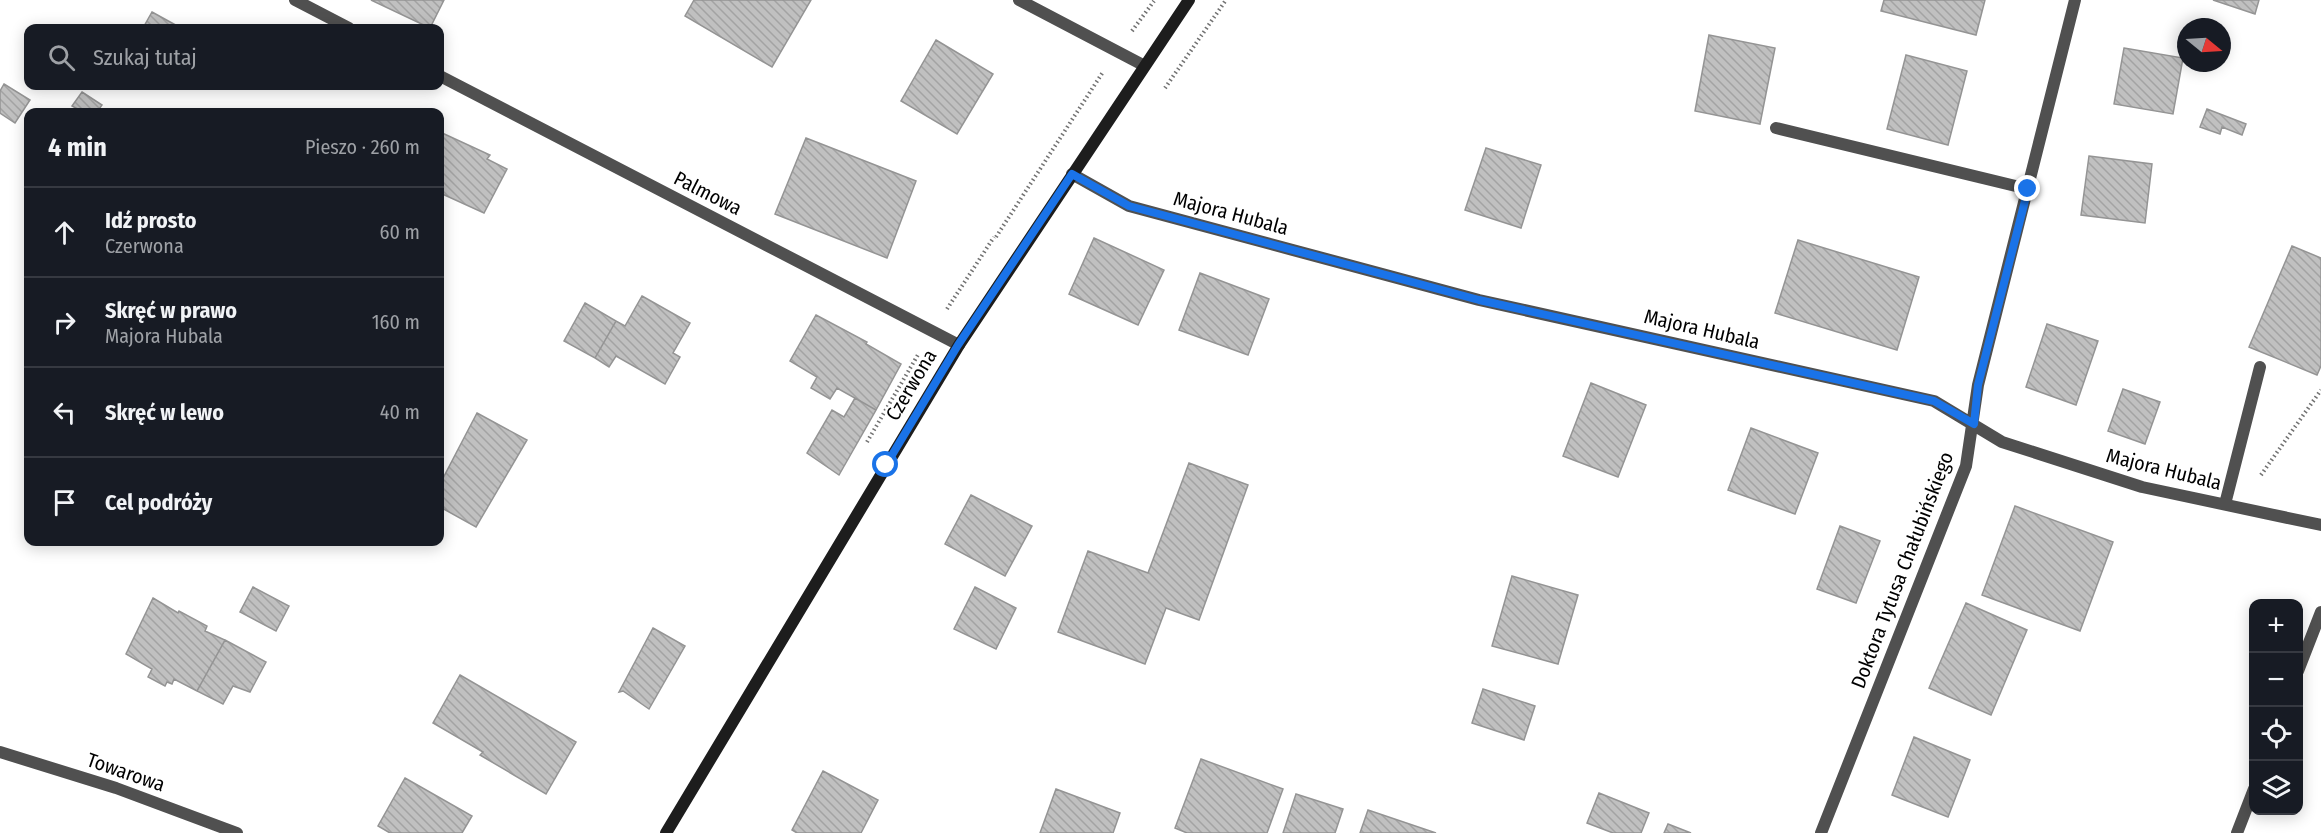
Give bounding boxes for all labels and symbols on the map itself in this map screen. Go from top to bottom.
north arrow [2177,18,2231,72]
street label: Palmowa [670,166,746,220]
route end [2014,175,2040,201]
street label: Majora Hubala [1171,186,1291,240]
street label: Majora Hubala [1642,304,1762,354]
street label: Czerwona [880,345,942,425]
street label: Majora Hubala [2104,443,2224,495]
street label: Doktora Tytusa Chałubińskiego [1846,448,1958,692]
route start [872,451,898,477]
street label: Towarowa [84,747,168,797]

